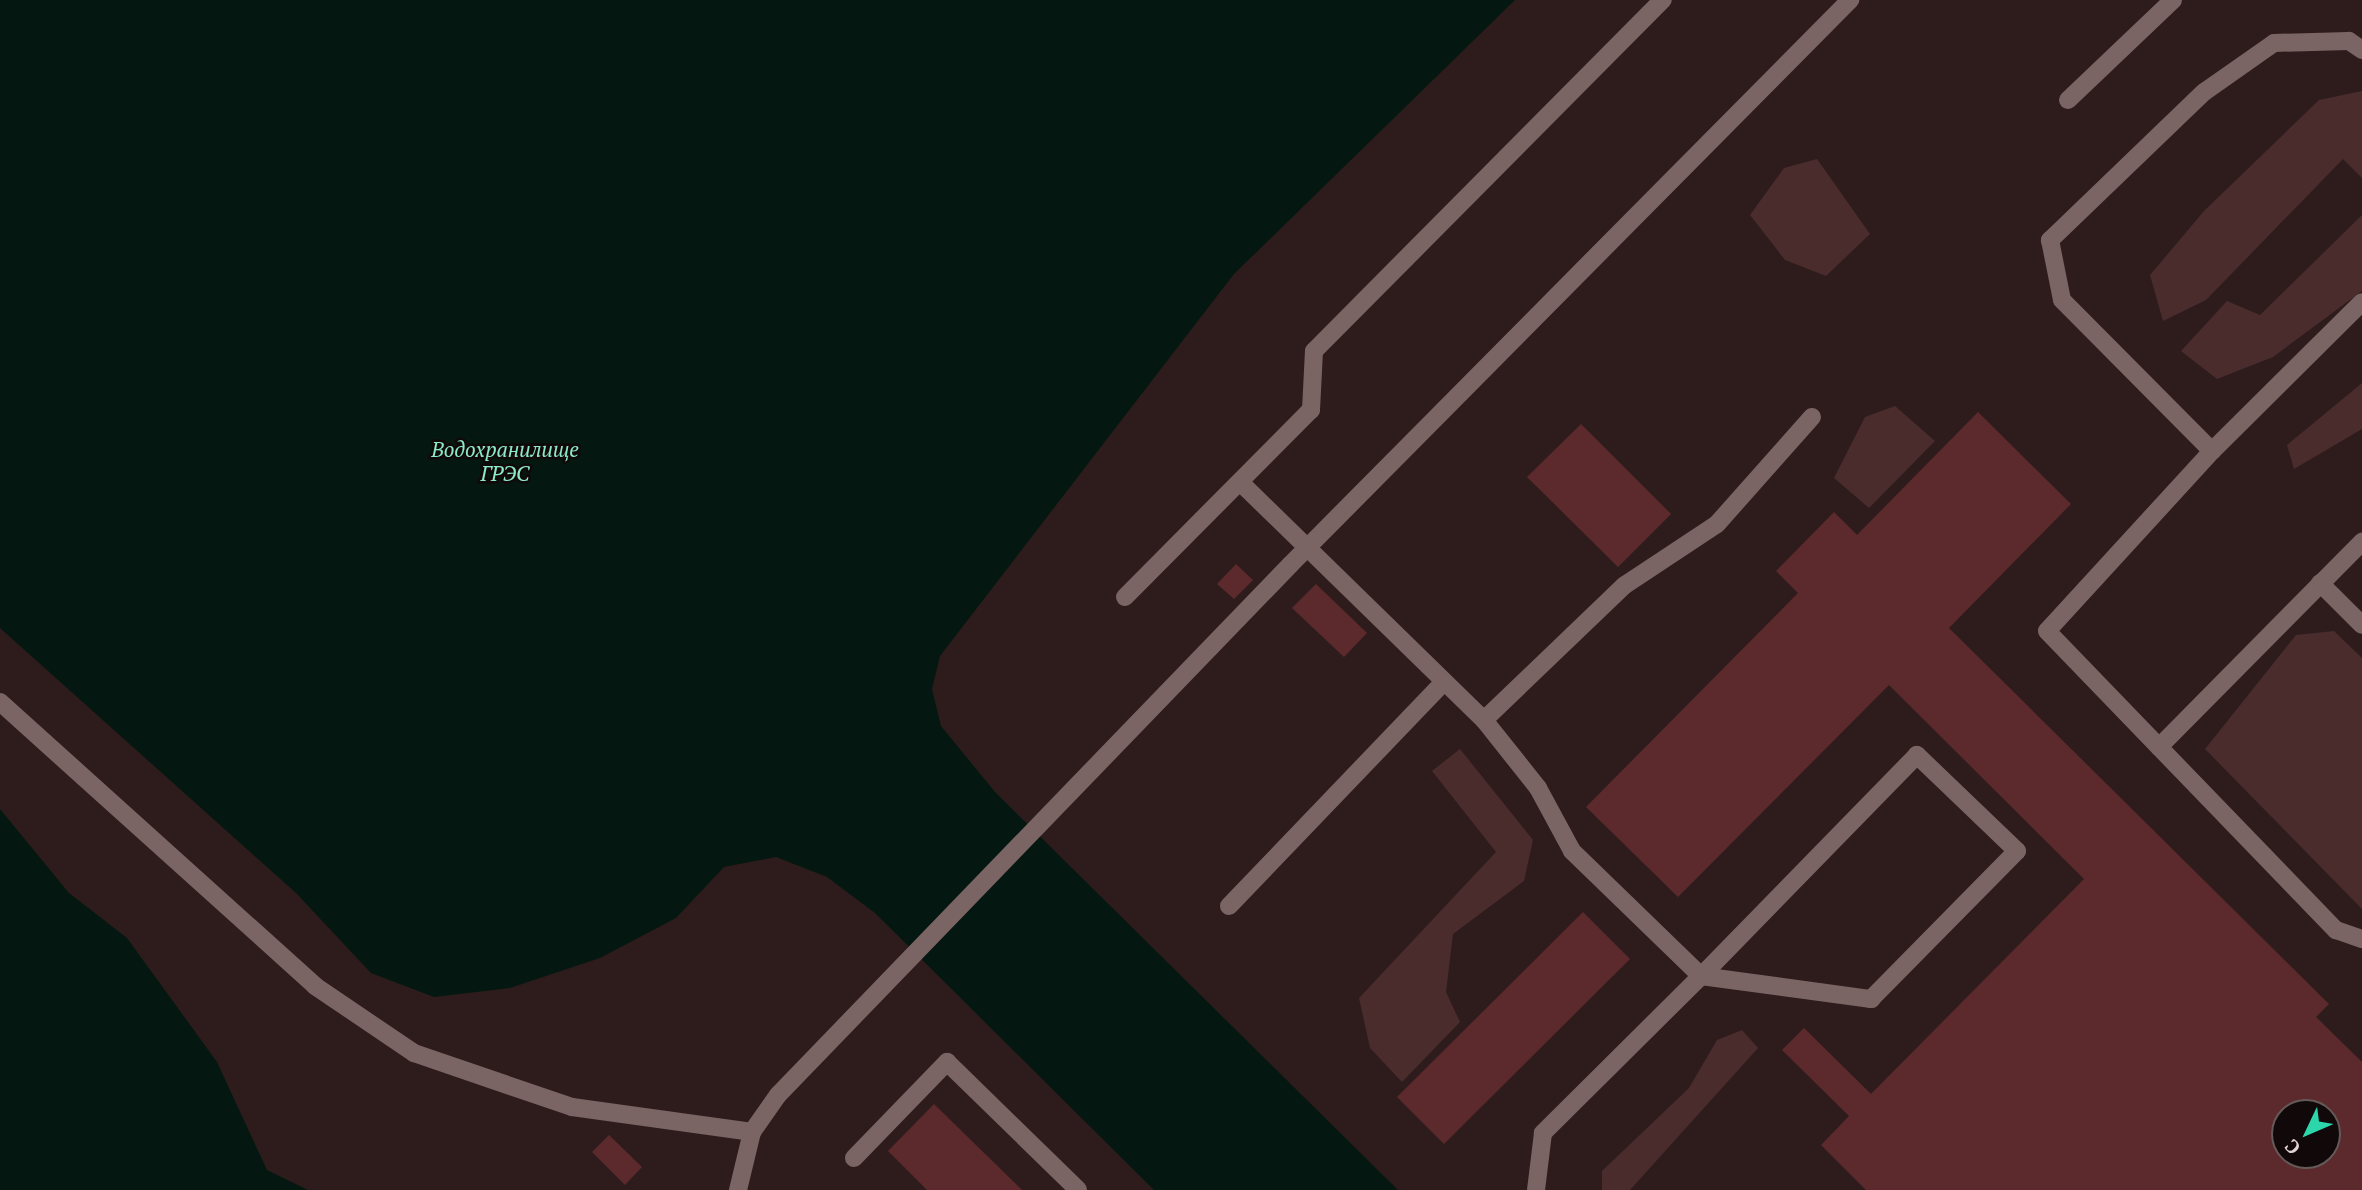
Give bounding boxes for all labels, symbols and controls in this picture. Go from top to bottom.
water label: Водохранилище ГРЭС [431,436,579,486]
north arrow [2271,1099,2341,1169]
text: С [2279,1134,2305,1161]

